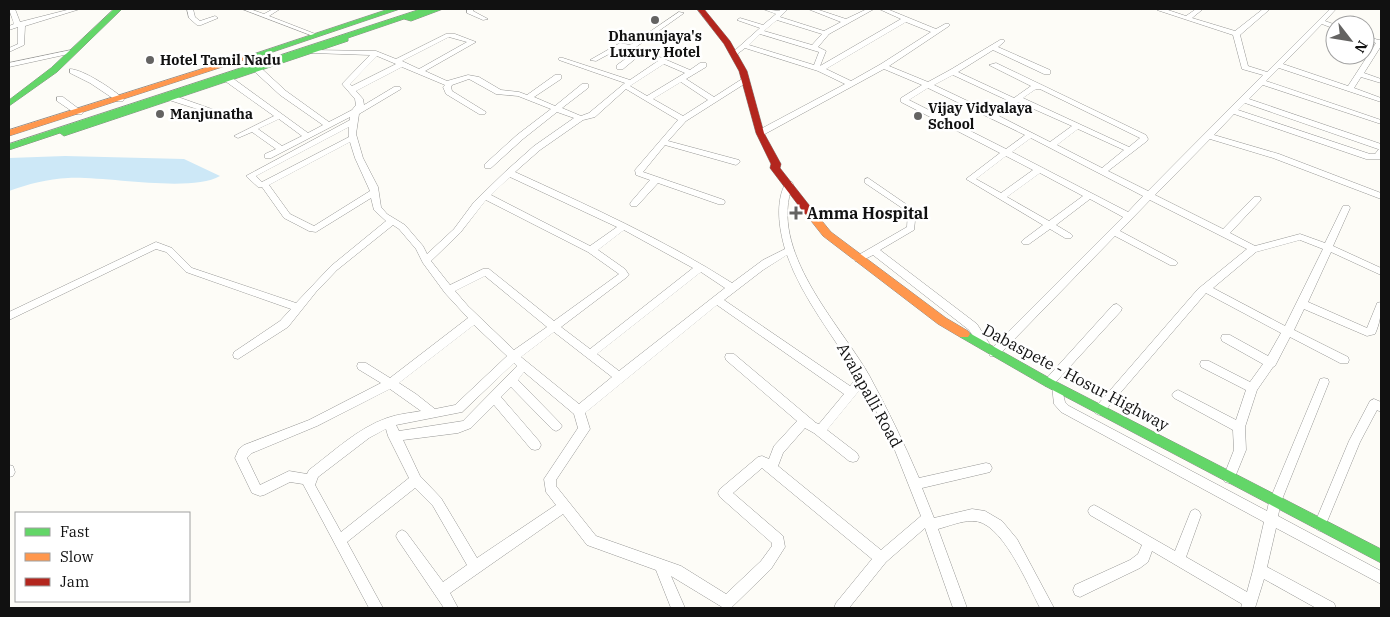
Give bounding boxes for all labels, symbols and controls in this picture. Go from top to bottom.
marker: Dhanunjaya's Luxury Hotel [649,14,661,26]
north arrow [1325,15,1375,65]
place label: Dhanunjaya's Luxury Hotel [608,27,702,61]
text: N [1351,37,1372,56]
place label: Hotel Tamil Nadu [160,51,281,69]
marker: Hotel Tamil Nadu [144,54,156,66]
place label: Vijay Vidyalaya School [928,99,1033,133]
place label: Manjunatha [170,105,253,123]
marker: Manjunatha [154,108,166,120]
marker: Vijay Vidyalaya School [912,110,924,122]
place label: Amma Hospital [807,203,928,223]
marker: Amma Hospital [789,206,803,220]
street label: Dabaspete - Hosur Highway [979,319,1173,435]
street label: Avalapalli Road [833,339,907,451]
legend [15,512,190,602]
text: Fast [60,522,90,541]
text: Slow [60,547,94,566]
text: Jam [60,572,89,591]

